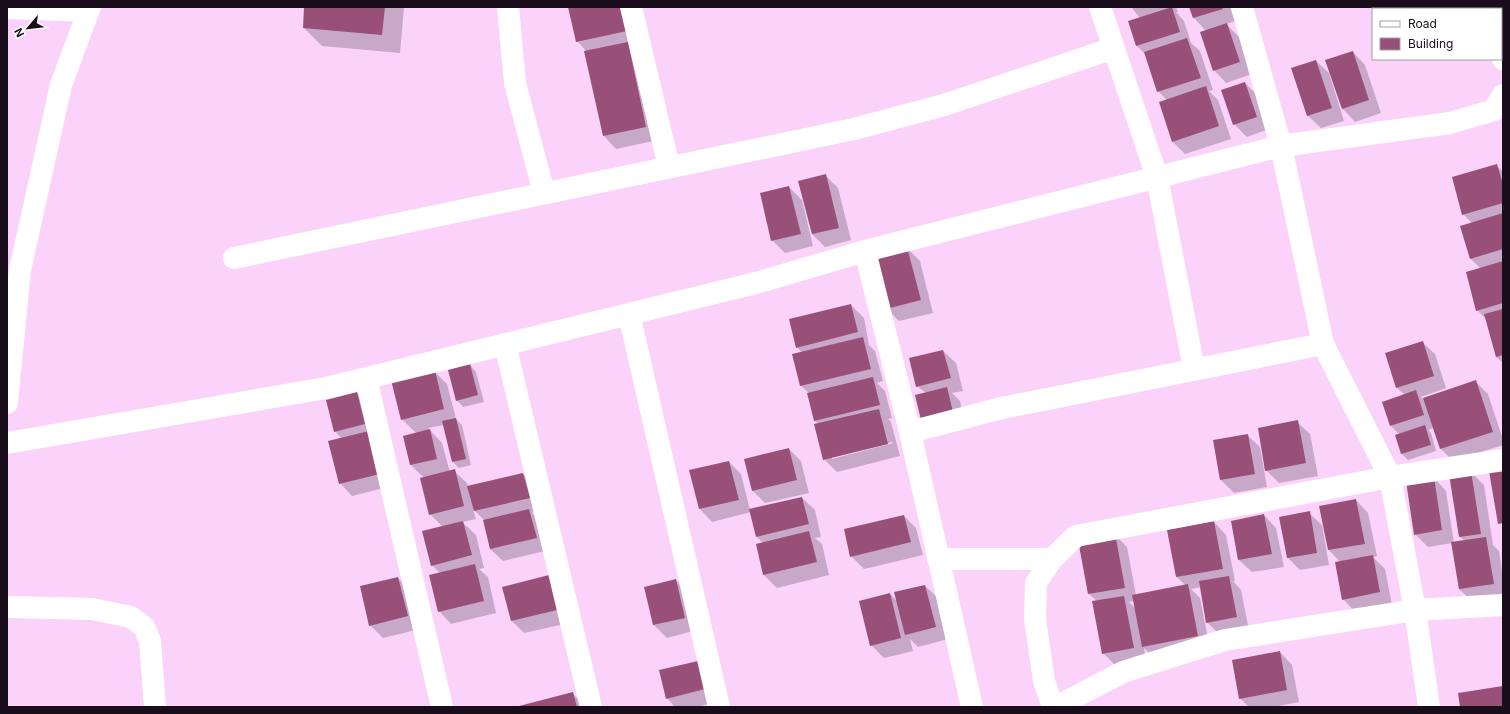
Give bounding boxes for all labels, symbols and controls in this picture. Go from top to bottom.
north arrow [8,8,48,48]
legend [1372,8,1502,60]
text: Road [1408,16,1437,31]
text: N [11,26,27,40]
text: Building [1408,36,1453,51]

